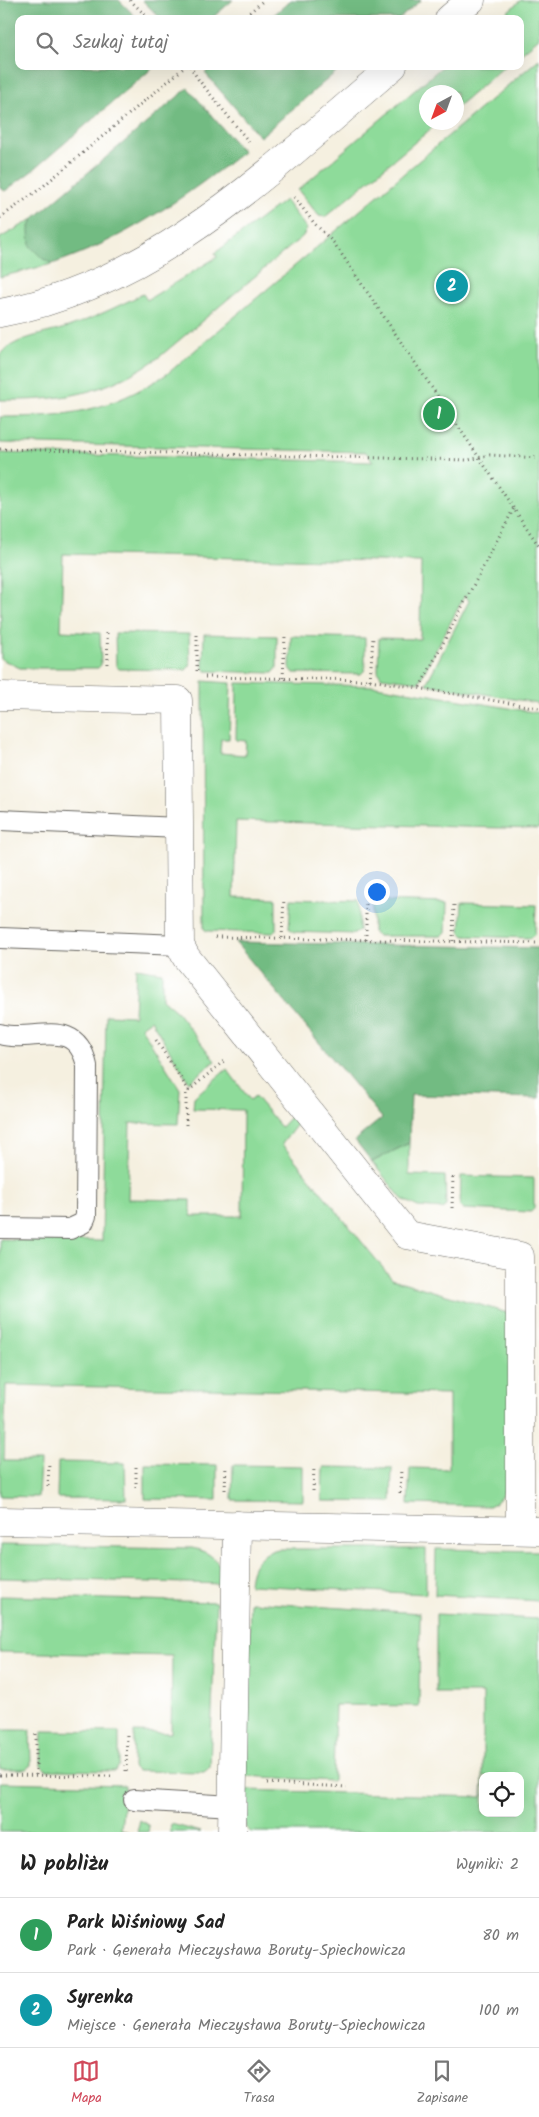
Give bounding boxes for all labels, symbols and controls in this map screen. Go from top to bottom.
search box [15,15,524,70]
text: Szukaj tutaj [73,28,168,58]
icon: search [33,29,61,57]
north arrow [419,85,464,130]
pin: 2 [436,267,468,305]
pin: 1 [423,395,455,433]
your location [364,879,390,905]
map controls [479,1772,524,1817]
button: locate [479,1772,524,1817]
text: W pobliżu [20,1848,108,1881]
text: Wyniki: 2 [456,1852,519,1877]
text: Park Wiśniowy Sad [67,1908,225,1938]
text: 1 [34,1923,38,1948]
text: 80 m [482,1923,519,1948]
text: Park · Generała Mieczysława Boruty-Spiechowicza [67,1938,406,1963]
text: Syrenka [67,1983,133,2013]
text: 2 [31,1998,41,2023]
text: 100 m [479,1998,519,2023]
text: Miejsce · Generała Mieczysława Boruty-Spiechowicza [67,2013,426,2038]
tab: Mapa [71,2057,102,2109]
tab: Trasa [244,2057,275,2109]
tab: Zapisane [417,2057,468,2109]

